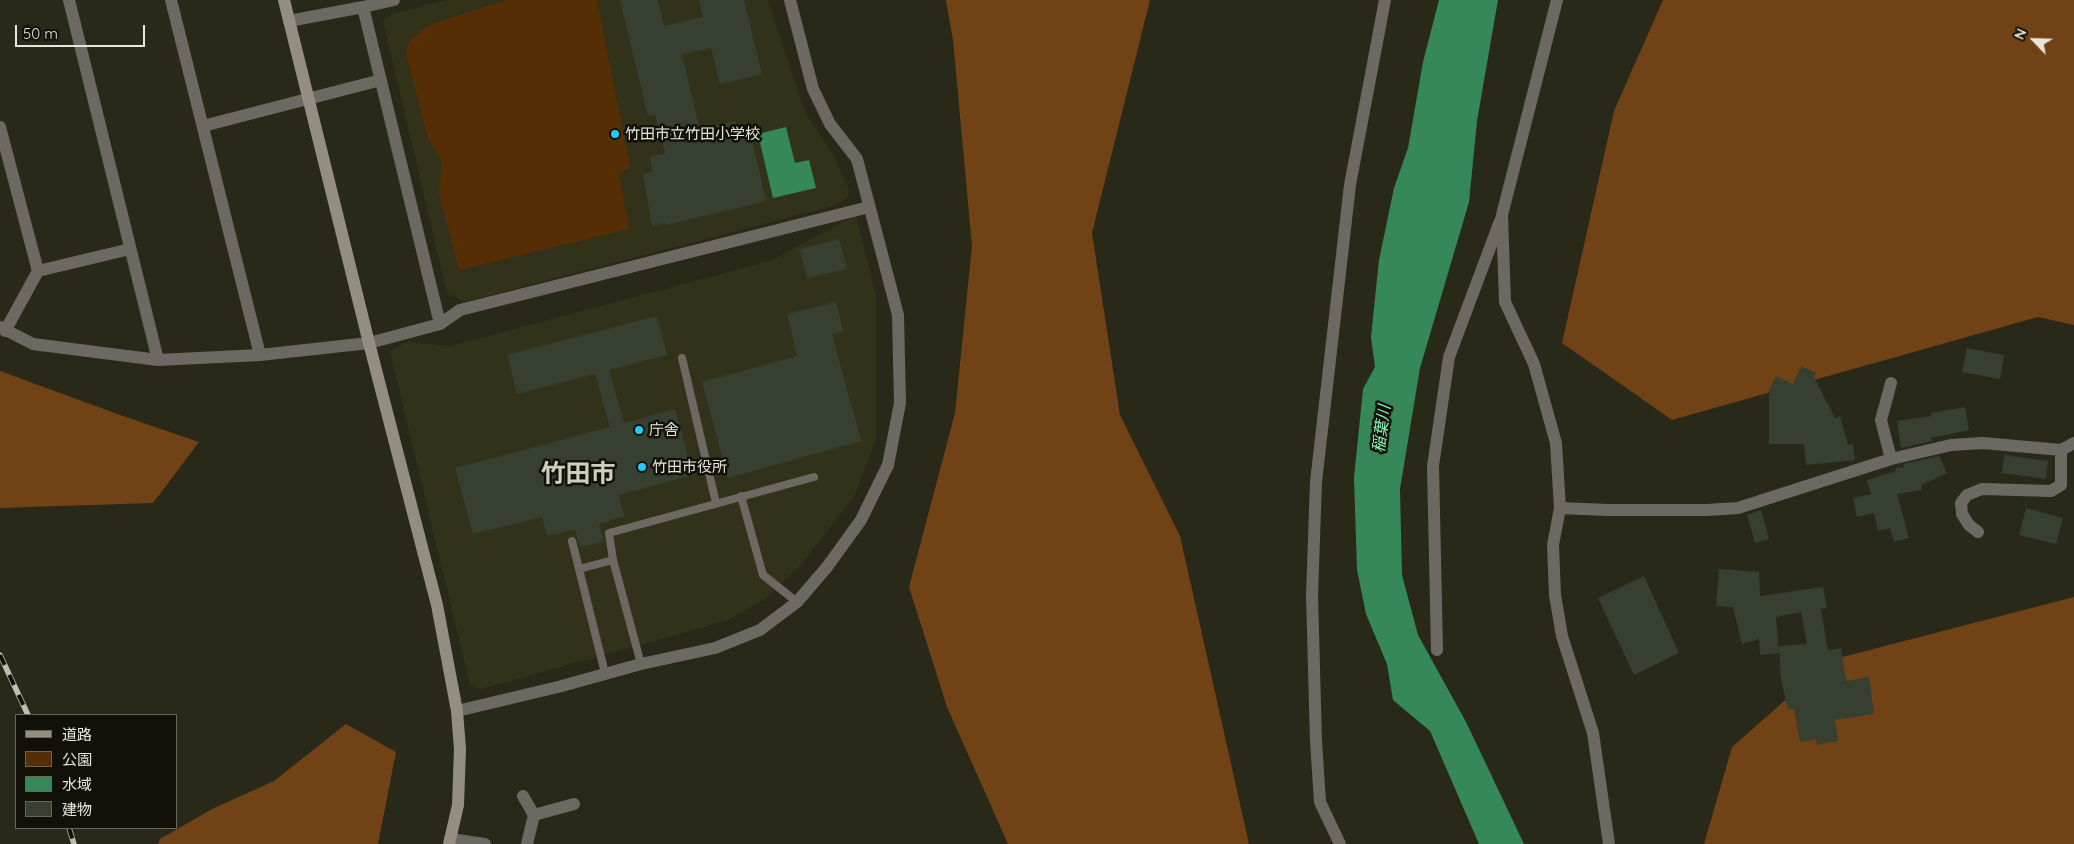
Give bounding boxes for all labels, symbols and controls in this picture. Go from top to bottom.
scale bar [18,15,148,47]
north arrow [2009,15,2059,65]
text: 50 m [23,24,58,43]
text: N [2010,26,2031,42]
place label: 竹田市立竹田小学校 [625,125,760,143]
marker: 竹田市立竹田小学校 [609,128,621,140]
water label: 稲葉川 [1369,404,1395,454]
place label: 庁舎 [649,421,679,439]
marker: 庁舎 [633,424,645,436]
place label: 竹田市役所 [652,458,727,476]
district label: 竹田市 [541,459,615,489]
marker: 竹田市役所 [636,461,648,473]
legend [15,714,178,829]
text: 道路 [62,725,92,744]
text: 公園 [62,750,92,769]
text: 水域 [62,775,92,794]
text: 建物 [62,800,92,819]

